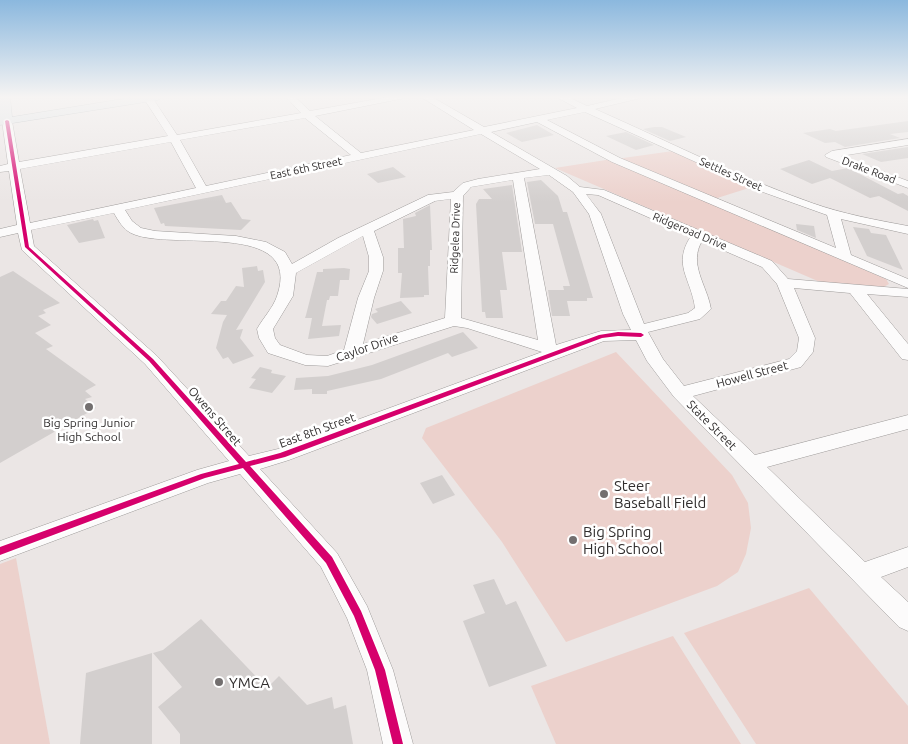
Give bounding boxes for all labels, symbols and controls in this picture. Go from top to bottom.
street label: East 6th Street [269,154,344,182]
street label: Drake Road [840,154,898,186]
street label: Settles Street [698,155,765,193]
street label: Ridgelea Drive [448,202,462,274]
street label: Ridgeroad Drive [651,210,729,252]
street label: Caylor Drive [334,330,400,364]
street label: Howell Street [715,358,790,390]
street label: Owens Street [186,384,244,448]
street label: State Street [685,398,740,453]
marker: Big Spring Junior High School [83,401,95,413]
street label: East 8th Street [277,410,357,450]
place label: Big Spring Junior High School [43,416,135,443]
place label: Steer Baseball Field [614,477,706,511]
marker: Steer Baseball Field [598,488,610,500]
place label: Big Spring High School [583,523,663,557]
marker: Big Spring High School [567,534,579,546]
place label: YMCA [229,674,270,691]
marker: YMCA [213,676,225,688]

